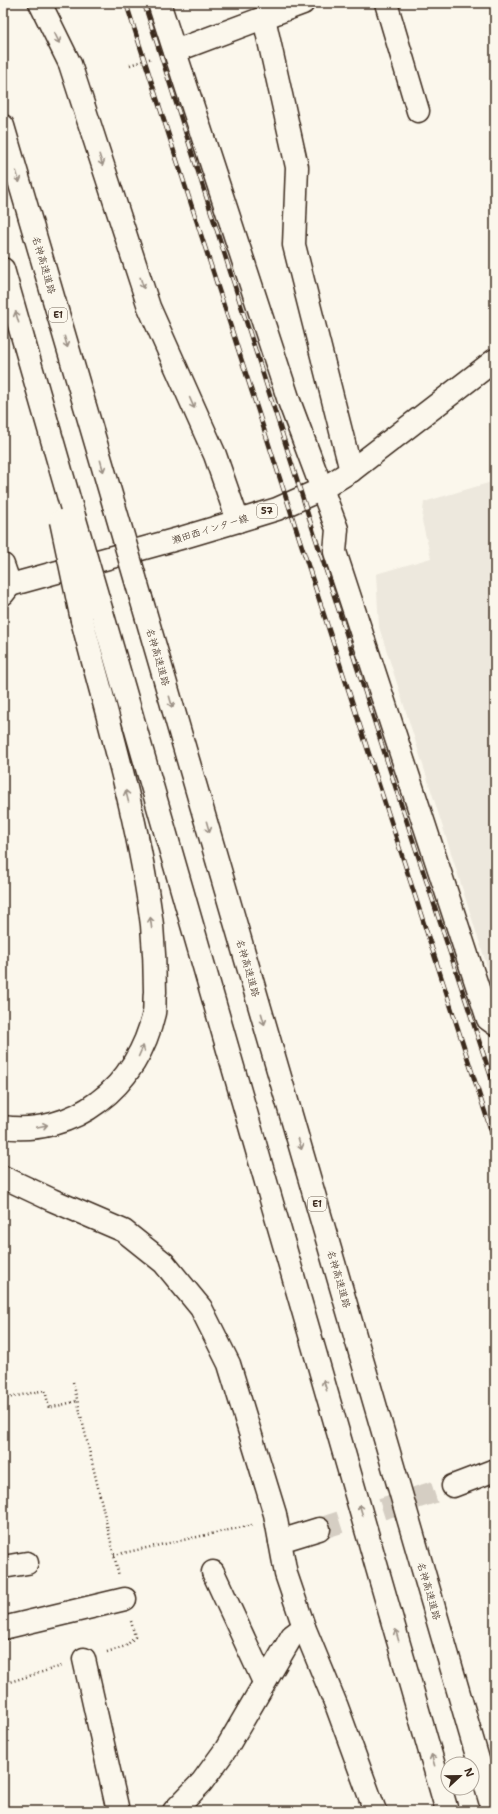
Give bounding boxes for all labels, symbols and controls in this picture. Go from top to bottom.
one-way arrow [54,32,61,44]
one-way arrow [98,153,105,166]
one-way arrow [15,170,22,183]
street label: 名神高速道路 [29,234,59,296]
one-way arrow [138,277,146,289]
road number: E1 [49,308,67,322]
one-way arrow [13,311,20,324]
one-way arrow [63,335,70,348]
one-way arrow [189,397,196,409]
one-way arrow [99,460,106,473]
road number: 57 [257,504,277,518]
street label: 瀬田西インター線 [170,511,250,547]
street label: 名神高速道路 [143,626,173,688]
one-way arrow [168,696,175,709]
one-way arrow [123,790,130,803]
one-way arrow [205,821,212,834]
one-way arrow [148,917,155,930]
street label: 名神高速道路 [233,937,263,999]
one-way arrow [260,1013,267,1026]
one-way arrow [138,1045,145,1057]
one-way arrow [35,1122,48,1130]
one-way arrow [296,1137,304,1150]
road number: E1 [308,1197,326,1211]
street label: 名神高速道路 [324,1248,354,1310]
one-way arrow [321,1379,328,1392]
one-way arrow [357,1504,364,1517]
street label: 名神高速道路 [414,1560,444,1622]
one-way arrow [393,1629,400,1642]
one-way arrow [428,1754,436,1767]
north arrow [440,1756,480,1796]
text: N [460,1766,478,1780]

